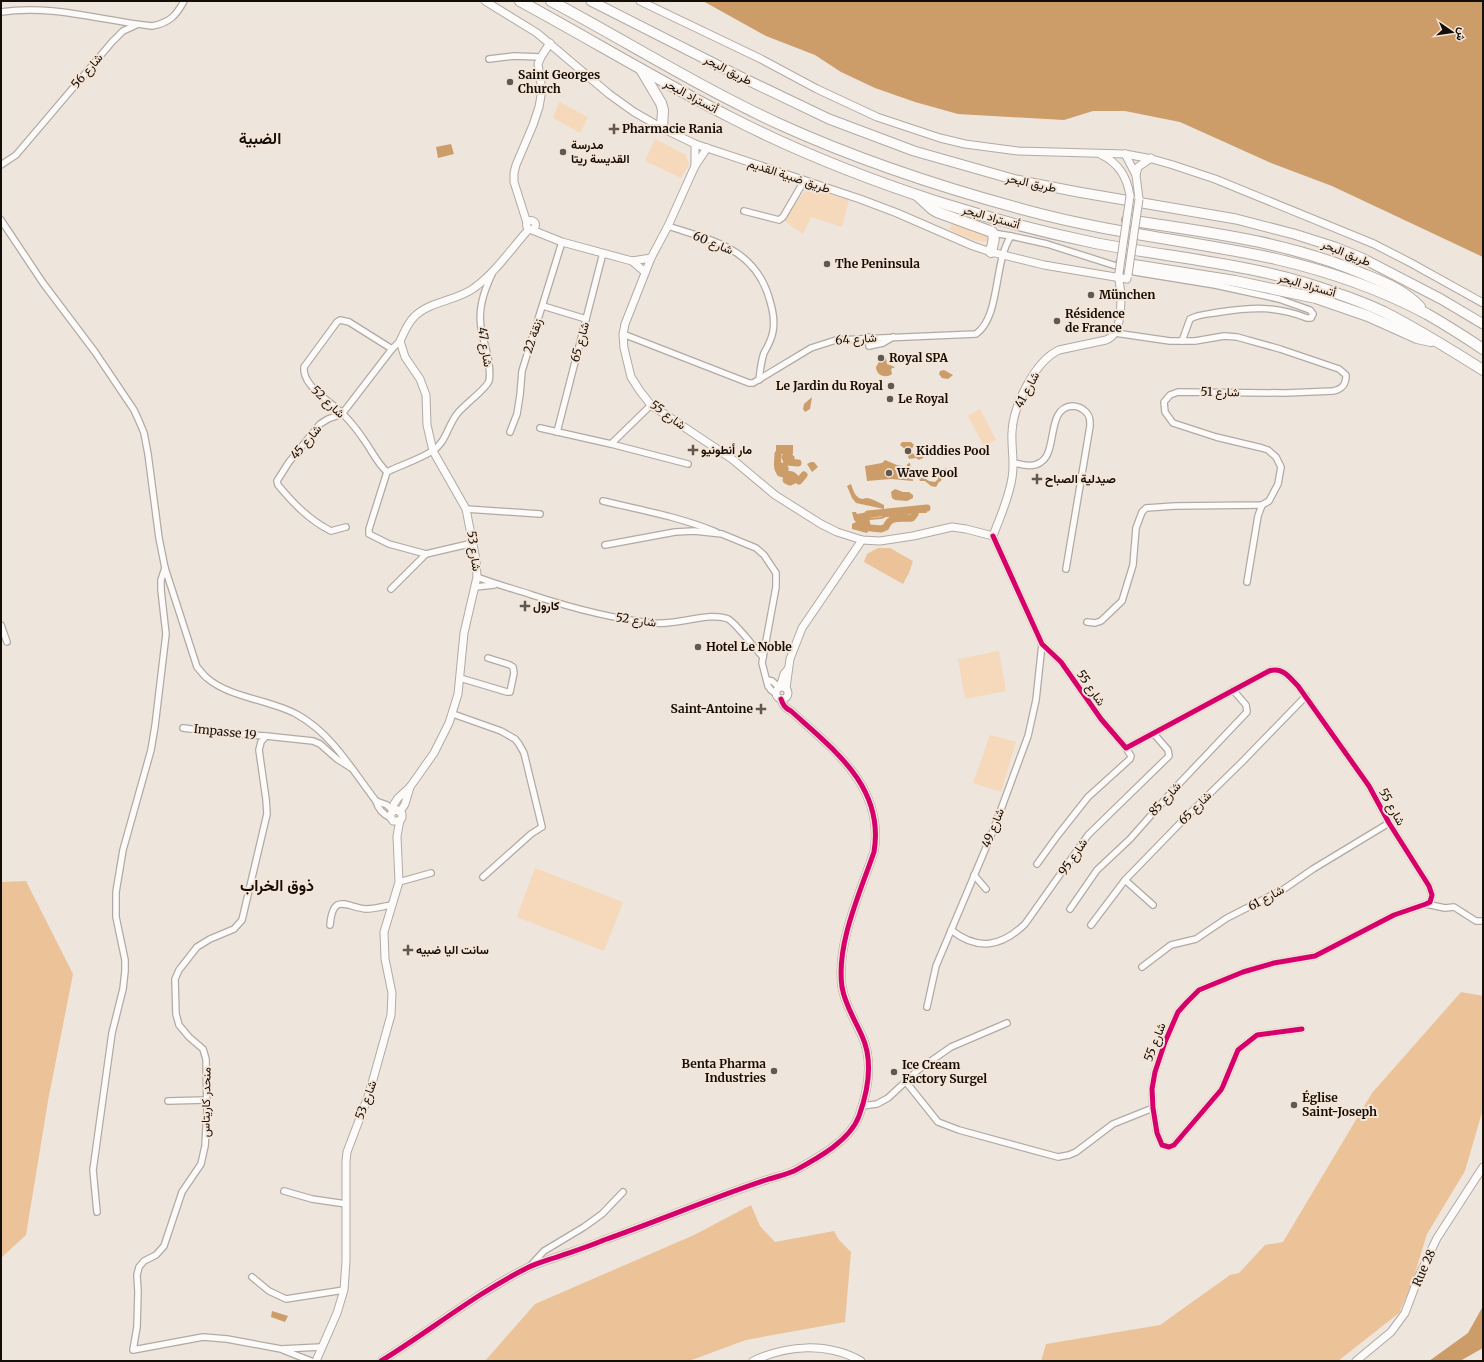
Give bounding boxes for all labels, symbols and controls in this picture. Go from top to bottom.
north arrow [1432,12,1472,52]
text: ش [1453,26,1470,42]
street label: شارع 56 [68,50,107,93]
street label: طريق البحر [701,51,755,89]
place label: Saint Georges Church [518,67,600,96]
street label: أتستراد البحر [660,75,721,117]
marker: Saint Georges Church [505,77,515,87]
place label: Pharmacie Rania [622,121,723,136]
marker: Pharmacie Rania [609,124,619,134]
district label: الضبية [239,128,281,148]
place label: مدرسة القديسة ريتا [571,137,630,167]
marker: مدرسة القديسة ريتا [558,147,568,157]
street label: طريق ضبية القديم [746,155,832,197]
street label: طريق البحر [1003,170,1058,196]
street label: أتستراد البحر [959,201,1022,233]
street label: شارع 60 [690,228,735,259]
street label: طريق البحر [1318,236,1373,270]
place label: The Peninsula [835,256,920,271]
marker: The Peninsula [822,259,832,269]
street label: أتستراد البحر [1275,269,1338,301]
place label: München [1099,287,1155,302]
marker: München [1086,290,1096,300]
place label: Résidence de France [1065,306,1125,335]
marker: Résidence de France [1052,316,1062,326]
street label: زنقة 22 [520,317,546,355]
street label: شارع 65 [567,320,594,364]
street label: شارع 47 [473,326,496,368]
street label: شارع 64 [835,330,877,349]
place label: Royal SPA [889,350,948,365]
marker: Royal SPA [876,353,886,363]
street label: شارع 41 [1011,369,1044,411]
place label: Le Jardin du Royal [776,378,883,393]
marker: Le Jardin du Royal [886,381,896,391]
street label: شارع 52 [307,382,348,422]
street label: شارع 51 [1200,384,1240,401]
place label: Le Royal [898,391,949,406]
marker: Le Royal [885,394,895,404]
street label: شارع 55 [646,397,689,434]
street label: شارع 45 [287,421,326,463]
place label: مار أنطونيو [701,442,753,458]
place label: Kiddies Pool [916,443,990,458]
marker: مار أنطونيو [688,445,698,455]
marker: Kiddies Pool [903,446,913,456]
place label: Wave Pool [896,465,958,480]
marker: Wave Pool [884,468,894,478]
place label: صيدلية الصباح [1045,471,1116,487]
marker: صيدلية الصباح [1032,474,1042,484]
street label: شارع 53 [462,530,485,572]
place label: كارول [533,598,560,614]
marker: كارول [520,601,530,611]
street label: شارع 52 [615,609,657,632]
place label: Hotel Le Noble [706,639,792,654]
marker: Hotel Le Noble [693,642,703,652]
street label: شارع 55 [1072,667,1109,710]
place label: Saint-Antoine [671,701,754,716]
marker: Saint-Antoine [756,704,766,714]
street label: Impasse 19 [193,721,257,742]
street label: شارع 85 [1145,779,1185,820]
street label: شارع 55 [1374,785,1409,829]
street label: شارع 65 [1175,788,1216,829]
street label: شارع 49 [978,806,1009,850]
street label: شارع 95 [1055,836,1092,879]
district label: ذوق الخراب [240,875,314,896]
street label: شارع 61 [1245,882,1287,915]
place label: سانت اليا ضبيه [416,942,489,957]
marker: سانت اليا ضبيه [403,945,413,955]
street label: شارع 55 [1140,1020,1171,1064]
place label: Benta Pharma Industries [682,1056,766,1085]
place label: Ice Cream Factory Surgel [902,1057,987,1086]
marker: Benta Pharma Industries [769,1066,779,1076]
street label: منحدر كاريتاس [197,1067,215,1137]
marker: Ice Cream Factory Surgel [889,1067,899,1077]
street label: شارع 53 [352,1078,381,1122]
place label: Église Saint-Joseph [1302,1089,1377,1119]
marker: Église Saint-Joseph [1289,1100,1299,1110]
street label: Rue 28 [1409,1247,1438,1289]

